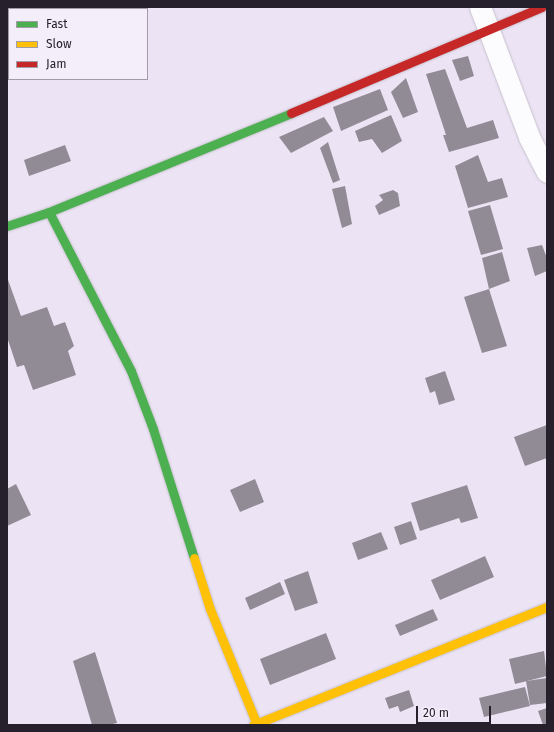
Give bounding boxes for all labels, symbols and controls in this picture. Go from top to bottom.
legend [8,8,148,80]
text: Fast [46,17,68,31]
text: Slow [46,37,72,51]
text: Jam [46,57,66,71]
scale bar [418,698,493,724]
text: 20 m [423,706,449,720]

